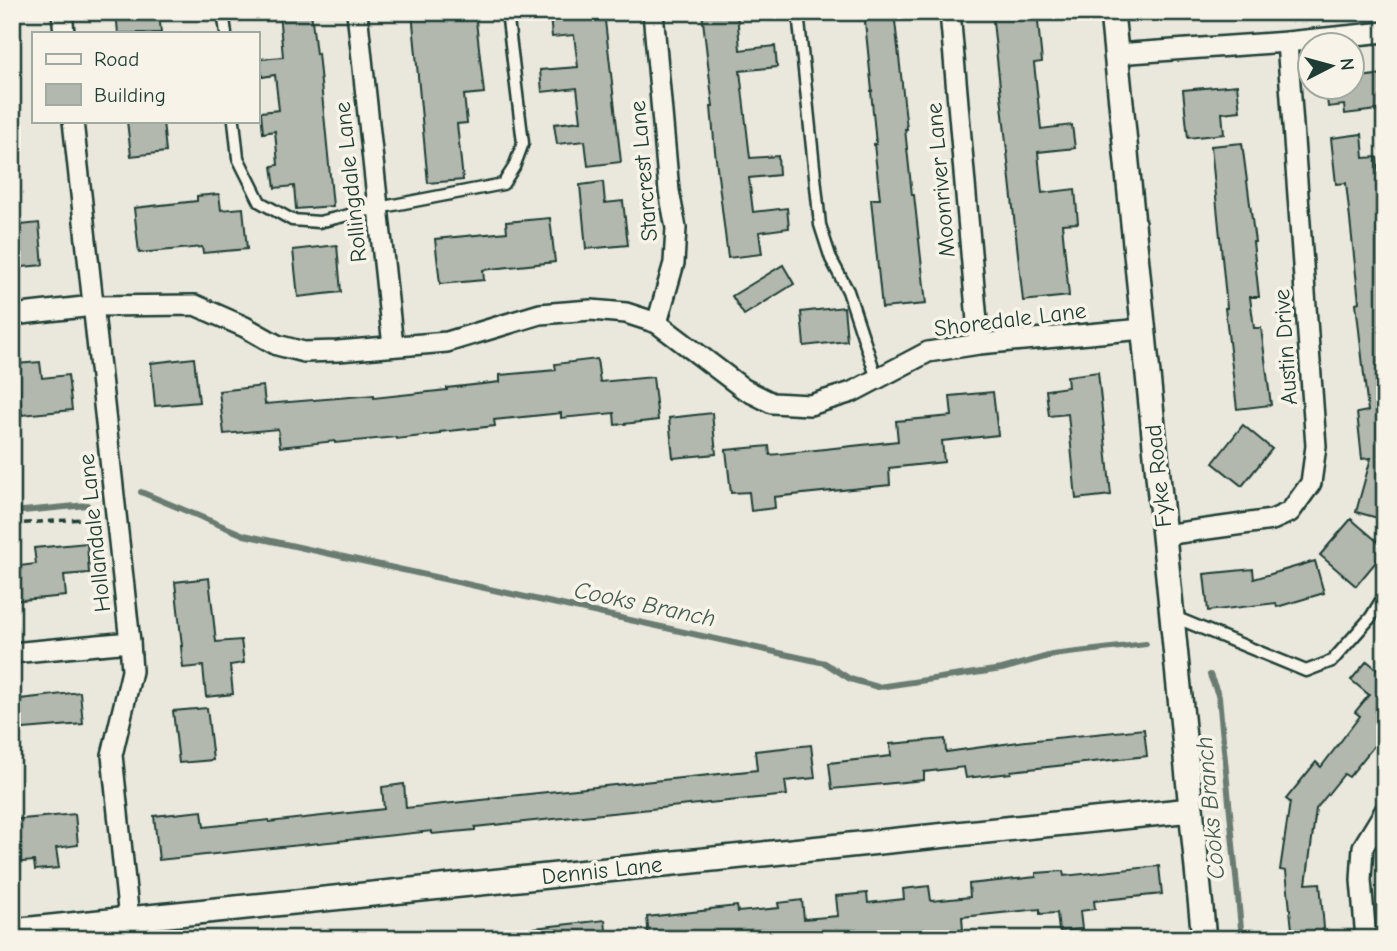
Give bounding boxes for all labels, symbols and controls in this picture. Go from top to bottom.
legend [32,32,259,122]
north arrow [1296,32,1366,102]
text: Road [94,47,139,71]
text: N [1335,57,1358,72]
text: Building [94,83,166,107]
street label: Starcrest Lane [624,99,663,243]
street label: Rollingdale Lane [329,100,372,264]
street label: Moonriver Lane [920,101,961,259]
street label: Austin Drive [1268,288,1303,406]
street label: Shoredale Lane [933,297,1088,342]
street label: Fyke Road [1140,423,1177,529]
street label: Hollandale Lane [73,452,116,613]
water label: Cooks Branch [572,575,718,633]
water label: Cooks Branch [1190,735,1230,881]
street label: Dennis Lane [540,851,664,890]

